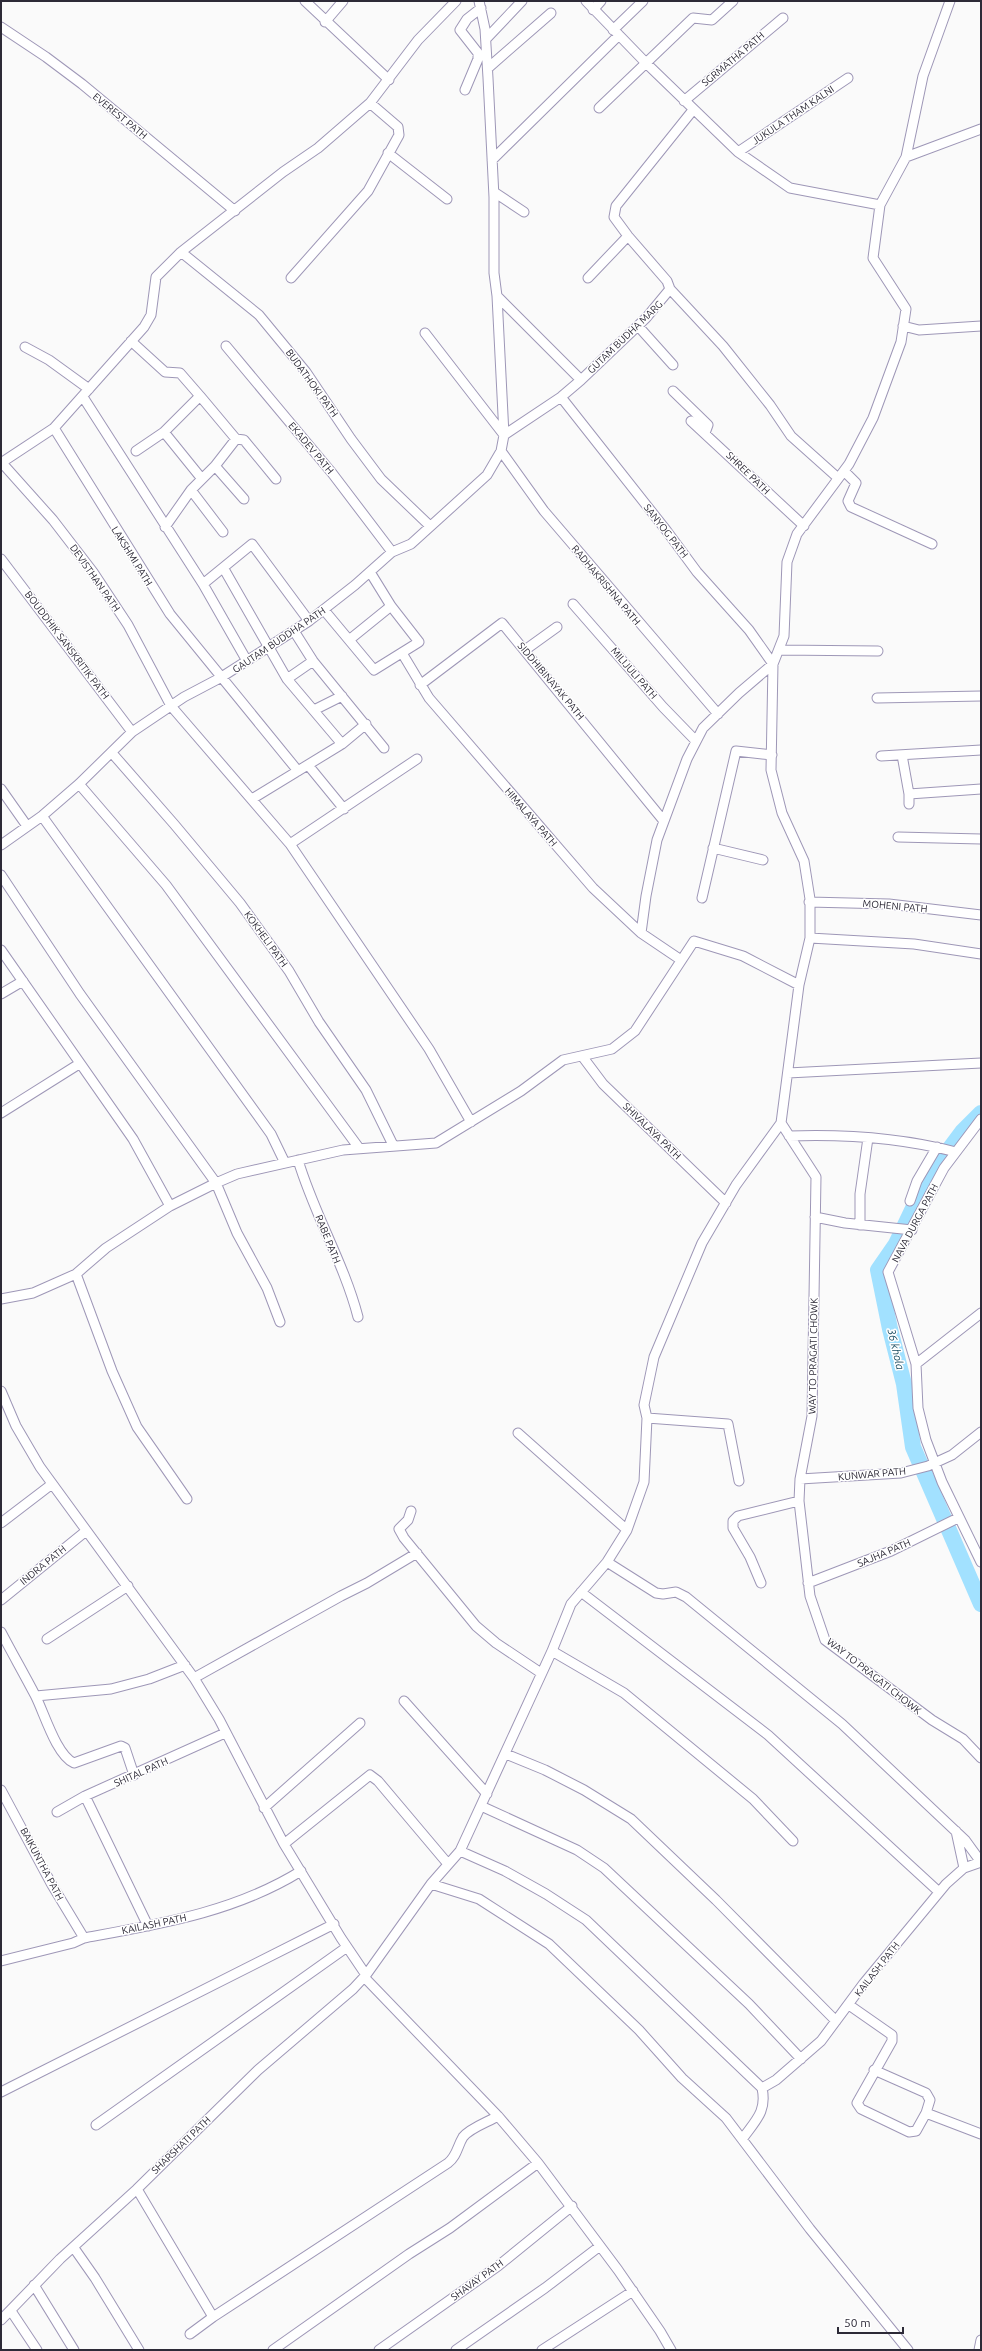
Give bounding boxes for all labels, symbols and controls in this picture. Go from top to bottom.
street label: SGRMATHA PATH [700,30,766,88]
street label: JUKULA THAM KALNI [750,83,836,147]
street label: EVEREST PATH [91,91,149,141]
street label: GUTAM BUDHA MARG [585,298,665,376]
street label: BUDATHOKI PATH [284,347,340,419]
street label: EKADEV PATH [286,420,336,476]
street label: SHREE PATH [724,450,772,496]
street label: SANYOG PATH [642,502,690,560]
street label: LAKSHMI PATH [109,524,155,588]
street label: DEVISTHAN PATH [68,542,122,614]
street label: RADHAKRISHNA PATH [569,543,643,627]
street label: BOUDDHIK SANSKRITIK PATH [23,589,111,701]
street label: GAUTAM BUDDHA PATH [231,605,328,675]
street label: SIDDHIBINAYAK PATH [516,640,586,722]
street label: MILIJULI PATH [609,645,659,701]
street label: HIMALAYA PATH [503,786,559,848]
street label: MOHENI PATH [862,898,928,914]
street label: KOKHELI PATH [242,909,290,969]
street label: SHIVALAYA PATH [621,1101,683,1161]
street label: NAVA DURGA PATH [890,1182,940,1264]
street label: RABE PATH [313,1213,343,1265]
street label: WAY TO PRAGATI CHOWK [806,1298,820,1414]
water label: 36 khola [885,1327,907,1371]
street label: KUNWAR PATH [838,1466,907,1482]
street label: SAJHA PATH [856,1537,912,1569]
street label: INDRA PATH [18,1543,68,1587]
street label: WAY TO PRAGATI CHOWK [825,1636,923,1716]
street label: SHITAL PATH [112,1755,170,1789]
street label: BAIKUNTHA PATH [18,1826,66,1902]
street label: KAILASH PATH [121,1912,187,1936]
street label: KAILASH PATH [852,1940,902,1998]
street label: SHARSHATI PATH [149,2114,213,2176]
street label: SHAVAY PATH [449,2257,505,2303]
scale bar [838,2309,903,2335]
text: 50 m [844,2316,871,2329]

